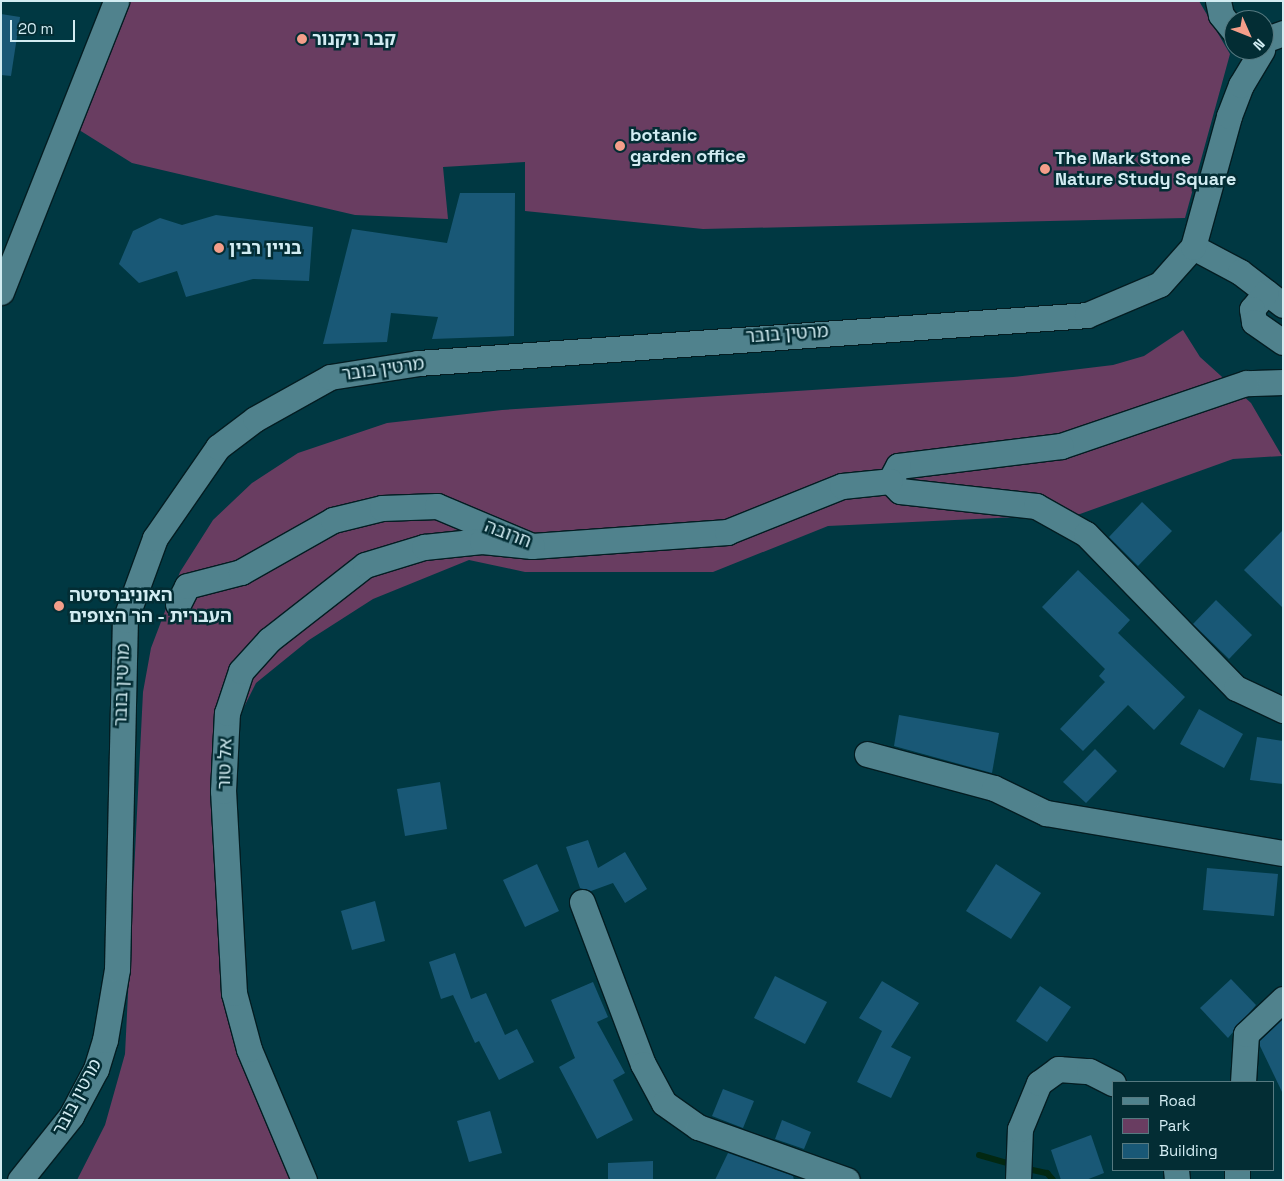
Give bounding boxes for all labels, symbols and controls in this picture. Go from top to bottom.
scale bar [12,10,78,42]
north arrow [1224,10,1274,60]
text: 20 m [18,19,53,38]
place label: קבר ניקנור [312,28,396,50]
marker: קבר ניקנור [296,33,308,45]
text: N [1249,35,1269,54]
place label: botanic garden office [630,125,746,168]
marker: botanic garden office [614,140,626,152]
place label: The Mark Stone Nature Study Square [1055,148,1236,190]
marker: The Mark Stone Nature Study Square [1039,163,1051,175]
place label: בניין רבין [229,237,302,259]
marker: בניין רבין [213,242,225,254]
street label: מרטין בובר [745,320,829,348]
street label: מרטין בובר [340,353,426,385]
street label: חרובה [482,515,534,553]
place label: האוניברסיטה העברית - הר הצופים [69,585,232,628]
marker: האוניברסיטה העברית - הר הצופים [53,600,65,612]
street label: מרטין בובר [110,643,134,727]
street label: אל טור [213,738,237,790]
street label: מרטין בובר [48,1055,106,1139]
legend [1112,1081,1274,1171]
text: Road [1159,1091,1196,1110]
text: Park [1159,1116,1190,1135]
text: Building [1159,1141,1218,1160]

